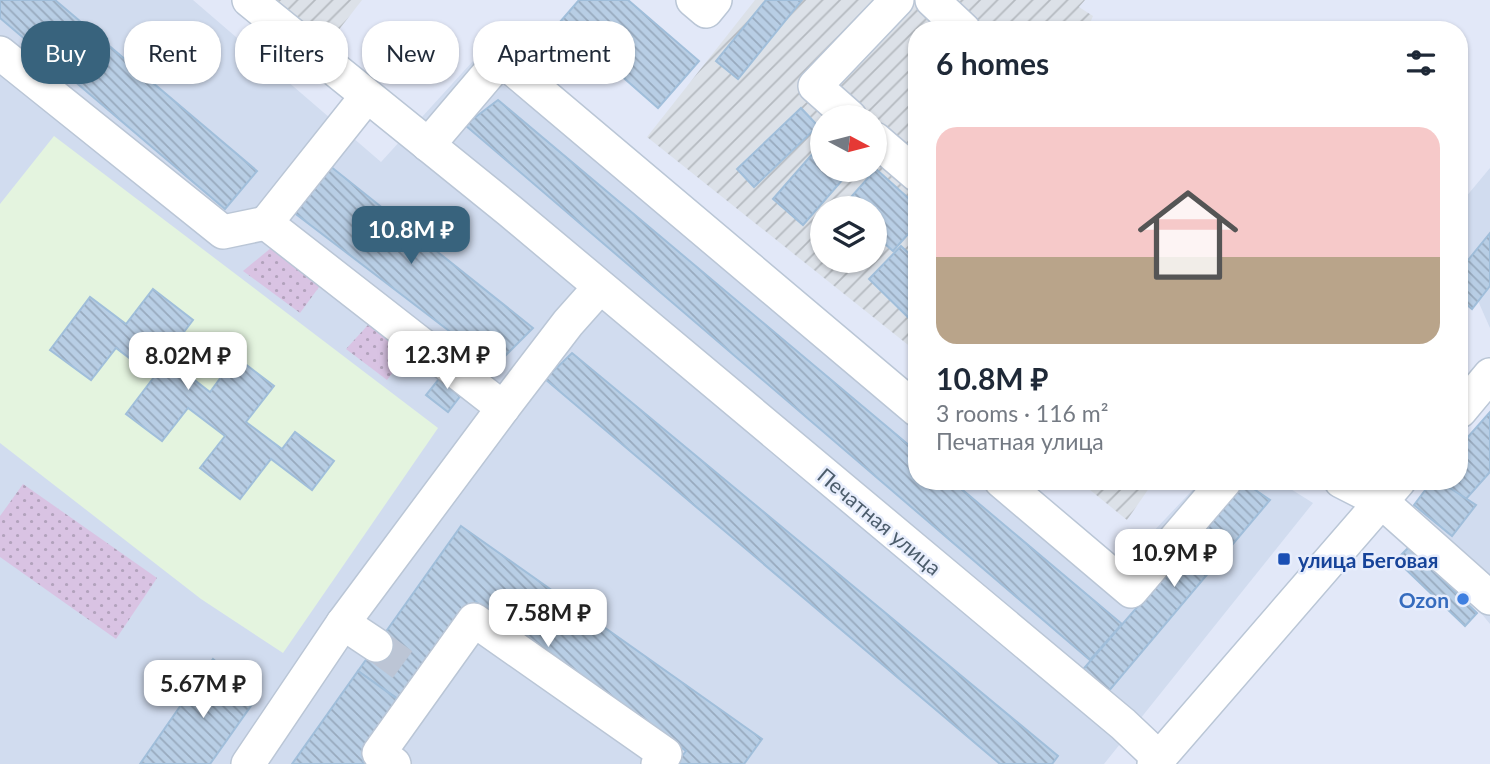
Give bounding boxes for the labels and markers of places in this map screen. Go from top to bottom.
pin: 10.8M ₽ [346,206,476,266]
pin: 8.02M ₽ [123,332,253,392]
pin: 12.3M ₽ [382,332,512,391]
pin: 10.9M ₽ [1109,530,1239,589]
place label: улица Беговая [1298,547,1438,572]
marker: улица Беговая [1276,551,1292,567]
place label: Ozon [1399,587,1449,612]
pin: 7.58M ₽ [483,590,613,649]
marker: Ozon [1455,591,1471,607]
pin: 5.67M ₽ [138,660,268,720]

